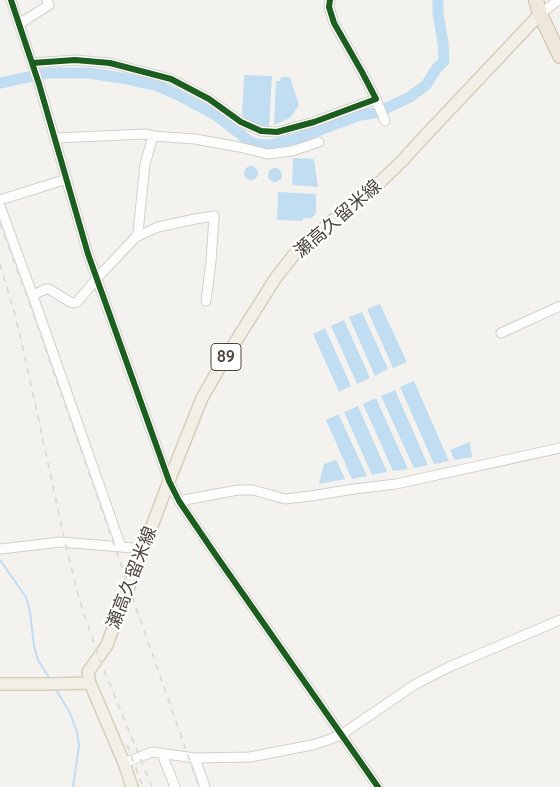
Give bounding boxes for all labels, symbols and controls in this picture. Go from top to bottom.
street label: 瀬高久留米線 [290,175,386,263]
road number: 89 [211,344,241,371]
street label: 瀬高久留米線 [103,524,161,632]

